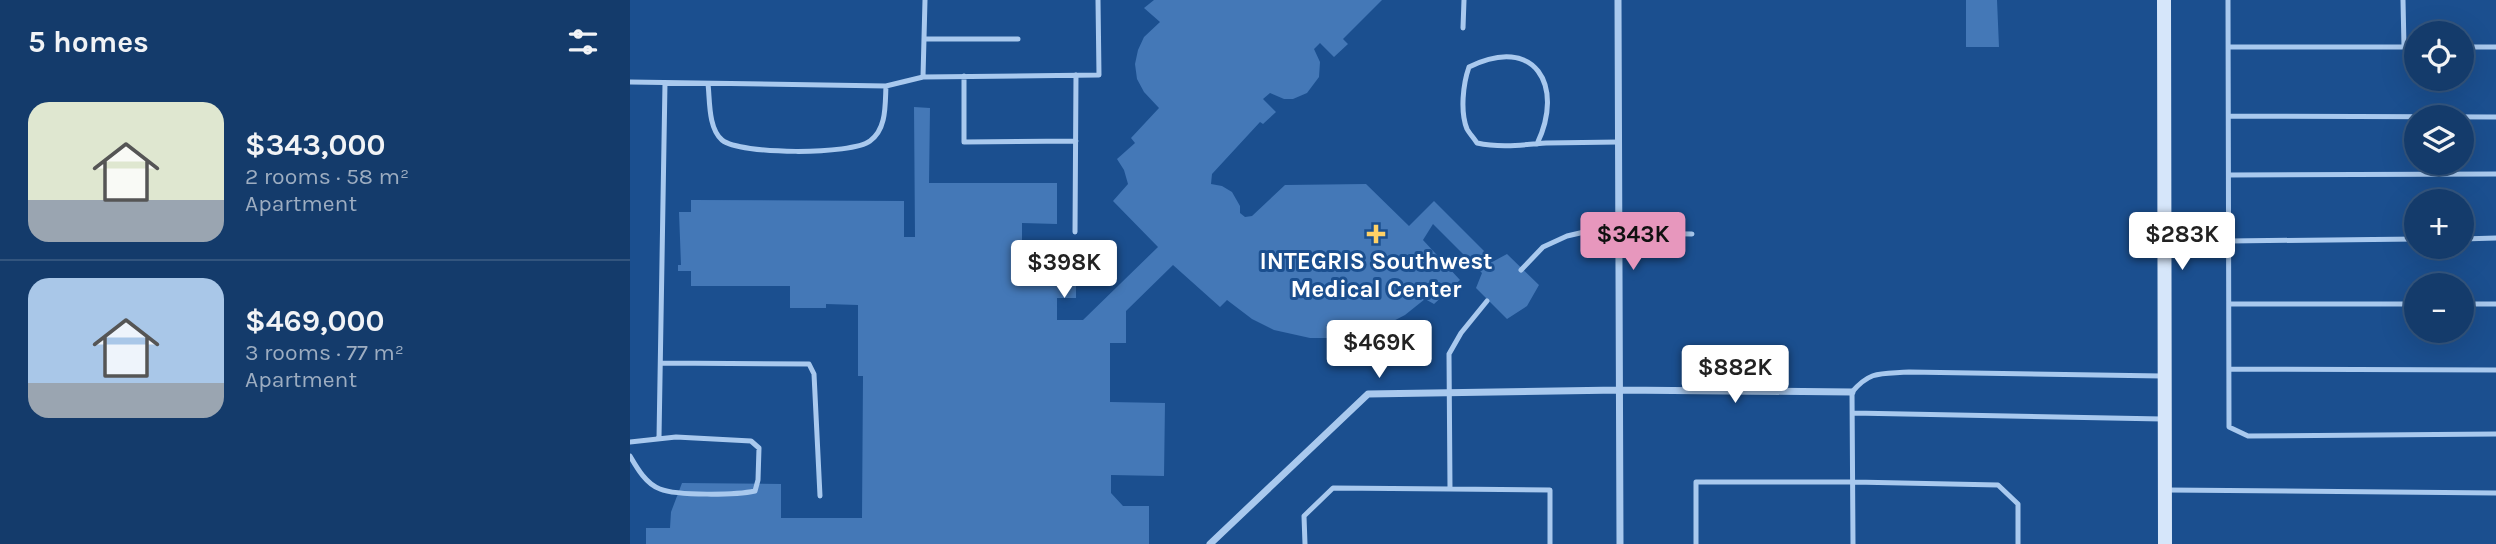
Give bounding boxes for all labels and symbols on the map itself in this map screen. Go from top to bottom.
pin: $343K [1584,212,1682,272]
pin: $283K [2133,212,2231,272]
marker: INTEGRIS Southwest Medical Center [1366,224,1386,244]
pin: $398K [1015,240,1113,300]
place label: INTEGRIS Southwest Medical Center [1259,247,1493,303]
pin: $469K [1330,320,1428,380]
pin: $882K [1686,346,1784,405]

